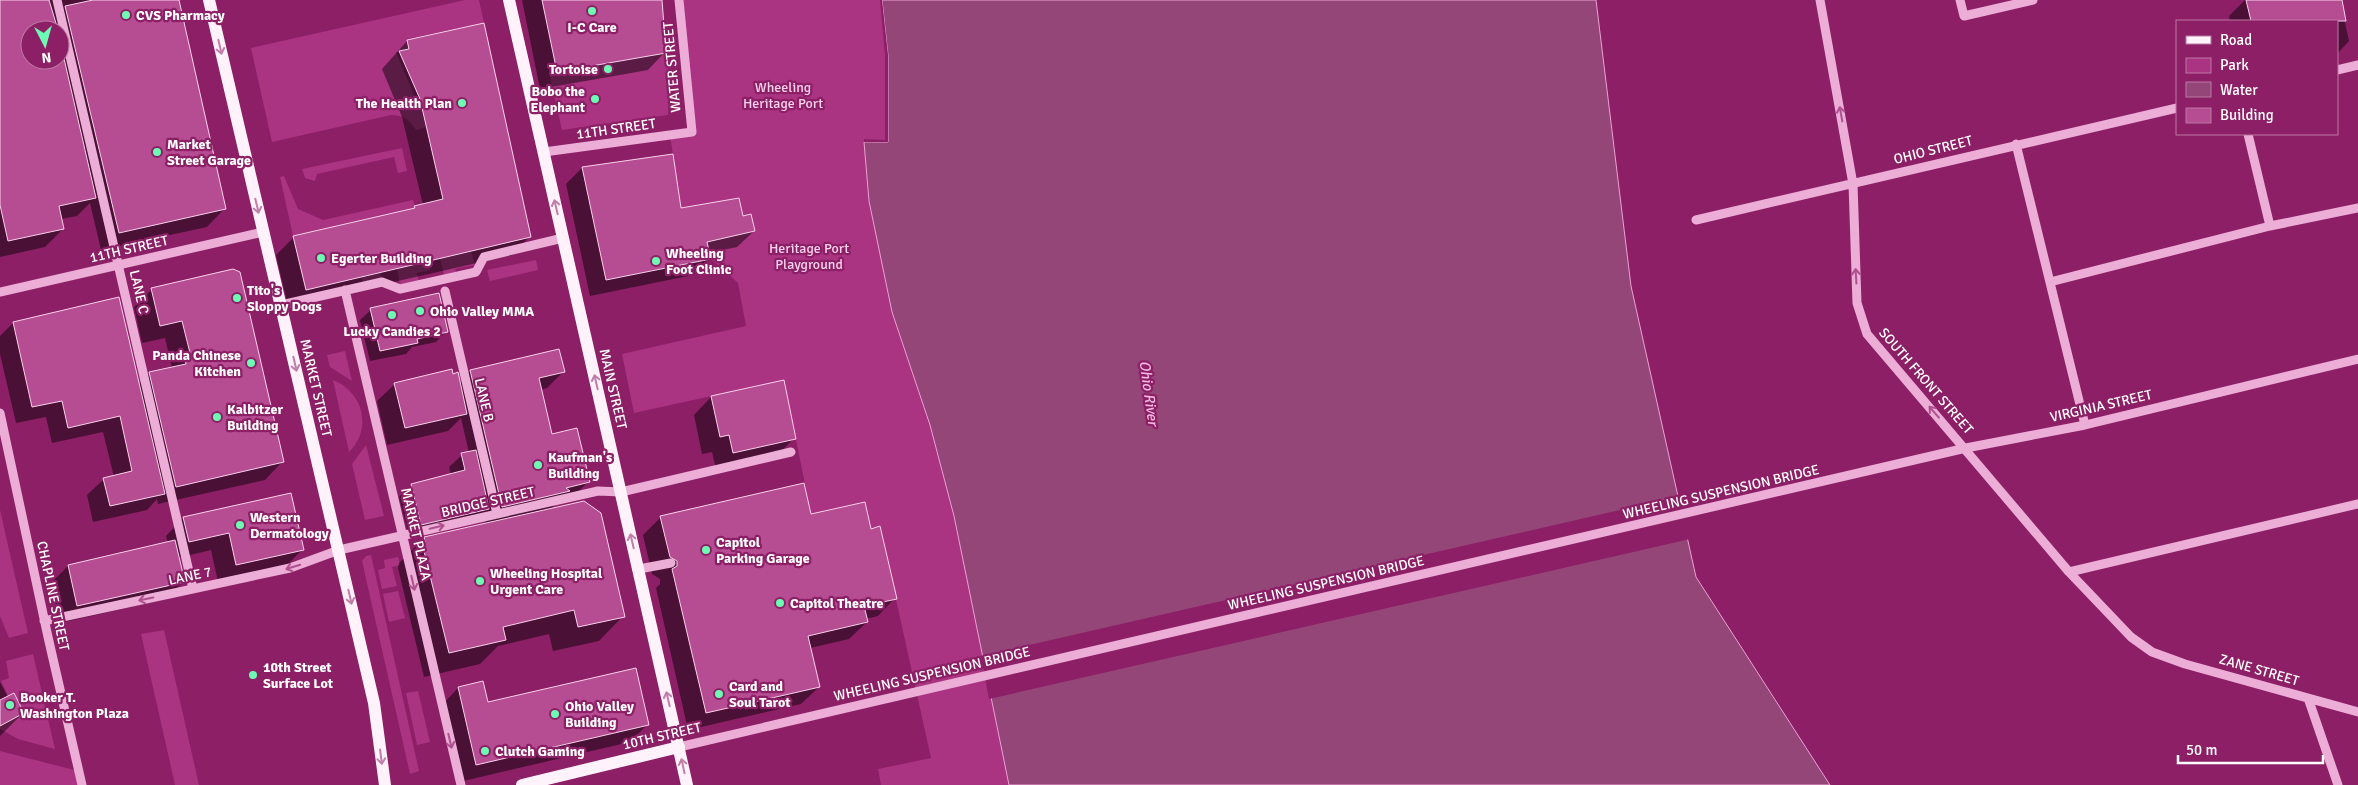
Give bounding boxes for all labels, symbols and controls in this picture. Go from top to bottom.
marker: I-C Care [586,5,598,17]
place label: CVS Pharmacy [136,7,225,24]
marker: CVS Pharmacy [120,9,132,21]
place label: I-C Care [567,19,617,36]
north arrow [20,20,70,70]
legend [2176,20,2338,135]
street label: WATER STREET [660,21,684,113]
text: Road [2220,31,2252,49]
one-way arrow [216,39,225,55]
text: N [41,48,52,66]
text: Park [2220,56,2249,74]
place label: Tortoise [549,61,598,78]
marker: Tortoise [602,63,614,75]
park label: Wheeling Heritage Port [743,79,823,112]
text: Water [2220,81,2258,99]
place label: Bobo the Elephant [531,83,586,116]
marker: Bobo the Elephant [589,93,601,105]
place label: The Health Plan [356,95,452,112]
marker: The Health Plan [456,97,468,109]
text: Building [2220,106,2274,124]
one-way arrow [1835,107,1845,123]
street label: 11TH STREET [575,115,657,143]
street label: OHIO STREET [1892,132,1974,168]
place label: Market Street Garage [167,136,251,169]
marker: Market Street Garage [151,146,163,158]
one-way arrow [253,197,262,213]
one-way arrow [551,199,560,215]
street label: 11TH STREET [88,232,170,266]
park label: Heritage Port Playground [769,240,849,273]
place label: Wheeling Foot Clinic [666,245,732,278]
place label: Egerter Building [331,250,432,267]
marker: Egerter Building [315,252,327,264]
marker: Wheeling Foot Clinic [650,255,662,267]
street label: LANE C [126,268,152,316]
one-way arrow [1851,268,1861,284]
place label: Tito's Sloppy Dogs [247,282,322,315]
marker: Tito's Sloppy Dogs [231,292,243,304]
place label: Ohio Valley MMA [430,303,534,320]
marker: Ohio Valley MMA [414,305,426,317]
marker: Lucky Candies 2 [386,309,398,321]
place label: Lucky Candies 2 [343,323,441,340]
street label: SOUTH FRONT STREET [1875,324,1977,438]
street label: MARKET STREET [296,337,336,439]
place label: Panda Chinese Kitchen [152,347,241,380]
street label: MAIN STREET [595,347,631,431]
one-way arrow [291,355,300,371]
marker: Panda Chinese Kitchen [245,357,257,369]
water label: Ohio River [1136,359,1163,429]
one-way arrow [591,375,600,391]
street label: LANE B [471,376,497,424]
street label: VIRGINIA STREET [2048,386,2154,426]
place label: Kalbitzer Building [227,401,283,434]
one-way arrow [1929,405,1940,418]
marker: Kalbitzer Building [211,411,223,423]
place label: Kaufman's Building [548,449,612,482]
marker: Kaufman's Building [532,459,544,471]
street label: WHEELING SUSPENSION BRIDGE [1621,461,1821,523]
street label: BRIDGE STREET [440,483,537,521]
street label: MARKET PLAZA [397,486,435,582]
place label: Western Dermatology [250,509,329,542]
marker: Western Dermatology [234,519,246,531]
one-way arrow [429,522,445,532]
one-way arrow [627,533,636,549]
place label: Capitol Parking Garage [716,534,810,567]
street label: CHAPLINE STREET [33,540,73,652]
marker: Capitol Parking Garage [700,544,712,556]
street label: WHEELING SUSPENSION BRIDGE [1226,552,1426,614]
one-way arrow [285,562,301,572]
street label: LANE 7 [167,563,213,589]
place label: Wheeling Hospital Urgent Care [490,565,603,598]
one-way arrow [409,574,418,590]
marker: Wheeling Hospital Urgent Care [474,575,486,587]
one-way arrow [346,589,355,605]
one-way arrow [138,595,154,605]
place label: Capitol Theatre [790,595,884,612]
marker: Capitol Theatre [774,597,786,609]
street label: WHEELING SUSPENSION BRIDGE [832,643,1032,705]
street label: ZANE STREET [2217,650,2301,690]
place label: 10th Street Surface Lot [263,659,334,692]
marker: 10th Street Surface Lot [247,669,259,681]
place label: Card and Soul Tarot [729,678,791,711]
marker: Card and Soul Tarot [713,688,725,700]
place label: Booker T. Washington Plaza [20,689,129,722]
one-way arrow [663,692,672,708]
place label: Ohio Valley Building [565,698,634,731]
marker: Booker T. Washington Plaza [4,699,16,711]
marker: Ohio Valley Building [549,708,561,720]
street label: 10TH STREET [621,719,703,753]
scale bar [2178,732,2323,764]
one-way arrow [446,733,455,749]
text: 50 m [2186,741,2217,759]
place label: Clutch Gaming [495,743,585,760]
marker: Clutch Gaming [479,745,491,757]
one-way arrow [376,748,386,764]
one-way arrow [678,758,687,774]

